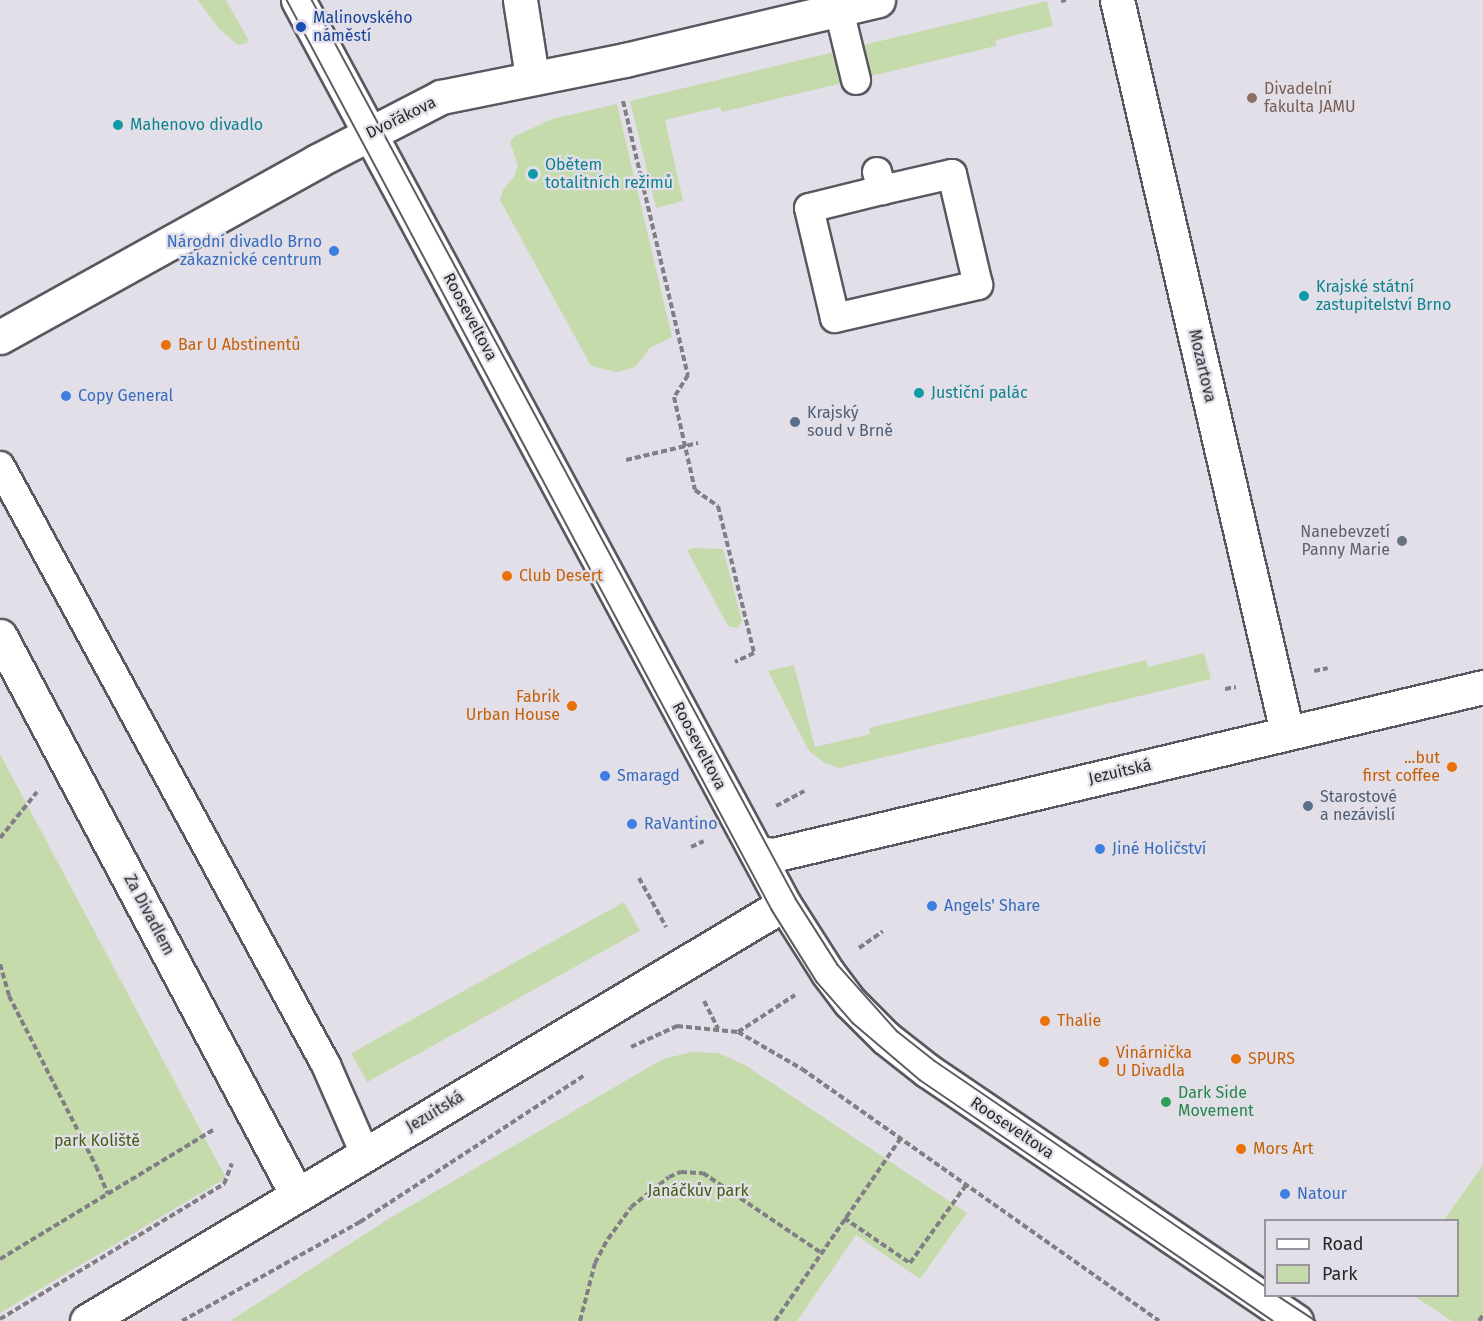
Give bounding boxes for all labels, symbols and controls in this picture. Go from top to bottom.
place label: Malinovského náměstí [313,8,413,46]
marker: Malinovského náměstí [294,20,308,34]
place label: Divadelní fakulta JAMU [1264,79,1355,117]
marker: Divadelní fakulta JAMU [1245,91,1259,105]
street label: Dvořákova [363,93,439,143]
place label: Mahenovo divadlo [130,115,263,135]
marker: Mahenovo divadlo [111,118,125,132]
place label: Obětem totalitních režimů [545,155,673,193]
marker: Obětem totalitních režimů [526,167,540,181]
place label: Národní divadlo Brno zákaznické centrum [167,232,322,270]
marker: Národní divadlo Brno zákaznické centrum [327,244,341,258]
street label: Rooseveltova [439,270,501,364]
place label: Krajské státní zastupitelství Brno [1316,277,1451,315]
marker: Krajské státní zastupitelství Brno [1297,289,1311,303]
street label: Mozartova [1184,328,1220,404]
place label: Bar U Abstinentů [178,335,301,355]
marker: Bar U Abstinentů [159,338,173,352]
place label: Justiční palác [931,383,1028,403]
place label: Copy General [78,386,173,406]
marker: Justiční palác [912,386,926,400]
marker: Copy General [59,389,73,403]
place label: Krajský soud v Brně [807,403,893,441]
marker: Krajský soud v Brně [788,415,802,429]
place label: Nanebevzetí Panny Marie [1300,522,1390,560]
marker: Nanebevzetí Panny Marie [1395,534,1409,548]
place label: Club Desert [519,566,603,586]
marker: Club Desert [500,569,514,583]
place label: Fabrik Urban House [466,687,560,725]
marker: Fabrik Urban House [565,699,579,713]
street label: Rooseveltova [668,699,730,793]
place label: ...but first coffee [1363,748,1440,786]
street label: Jezuitská [1087,755,1153,789]
marker: ...but first coffee [1445,760,1459,774]
place label: Smaragd [617,766,680,786]
marker: Smaragd [598,769,612,783]
place label: Starostové a nezávislí [1320,787,1397,825]
marker: Starostové a nezávislí [1301,799,1315,813]
place label: RaVantino [644,814,718,834]
marker: RaVantino [625,817,639,831]
place label: Jiné Holičství [1112,839,1206,859]
marker: Jiné Holičství [1093,842,1107,856]
street label: Za Divadlem [120,871,178,959]
place label: Angels' Share [944,896,1040,916]
marker: Angels' Share [925,899,939,913]
place label: Thalie [1057,1011,1101,1031]
marker: Thalie [1038,1014,1052,1028]
place label: Vinárnička U Divadla [1116,1043,1192,1081]
place label: SPURS [1248,1049,1295,1069]
marker: SPURS [1229,1052,1243,1066]
marker: Vinárnička U Divadla [1097,1055,1111,1069]
place label: Dark Side Movement [1178,1083,1254,1121]
street label: Jezuitská [403,1087,467,1137]
street label: Rooseveltova [967,1093,1057,1163]
marker: Dark Side Movement [1159,1095,1173,1109]
park label: park Koliště [54,1131,140,1151]
place label: Mors Art [1253,1139,1314,1159]
marker: Mors Art [1234,1142,1248,1156]
park label: Janáčkův park [647,1181,749,1201]
place label: Natour [1297,1184,1347,1204]
marker: Natour [1278,1187,1292,1201]
legend [1264,1219,1459,1297]
text: Road [1322,1233,1364,1255]
text: Park [1322,1263,1357,1285]

